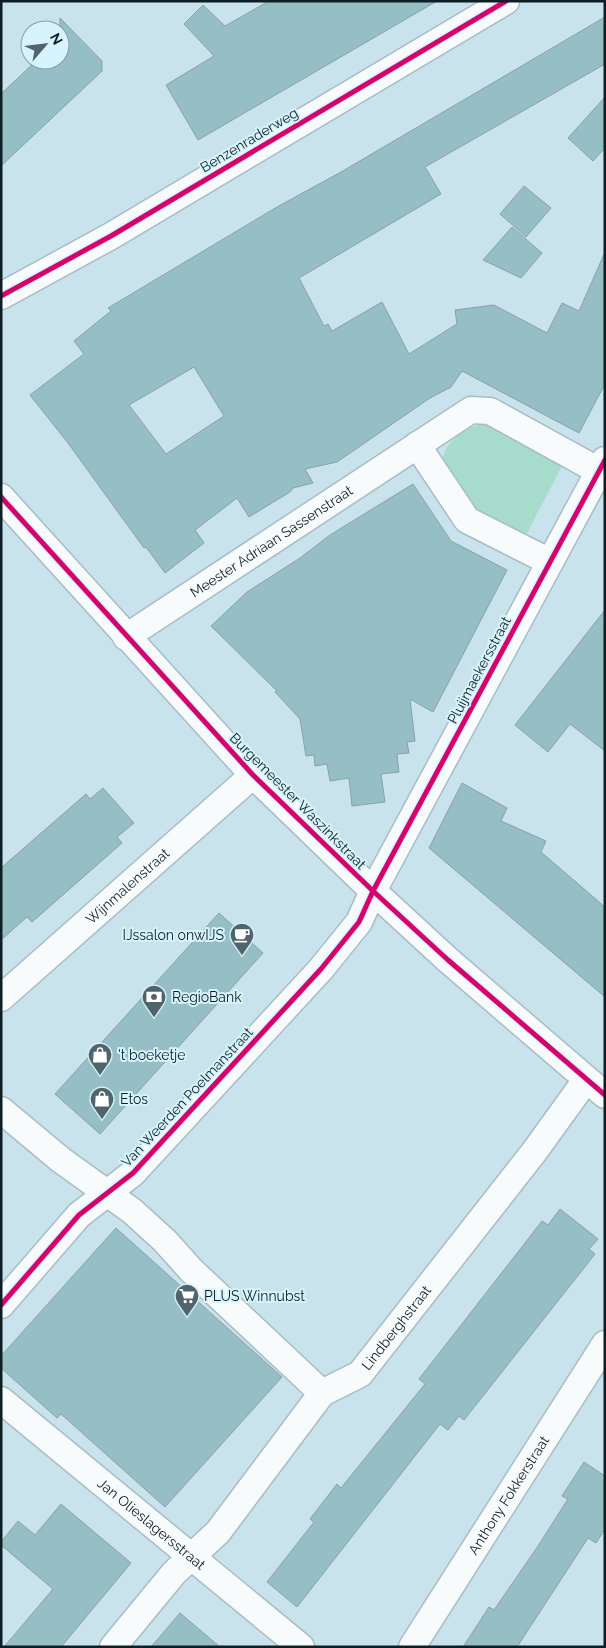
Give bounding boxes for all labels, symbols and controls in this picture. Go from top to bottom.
north arrow [20,20,70,70]
text: N [47,30,66,47]
street label: Benzenraderweg [197,105,301,175]
street label: Meester Adriaan Sassenstraat [187,482,356,601]
street label: Pluijmaekersstraat [444,613,514,726]
street label: Burgemeester Waszinkstraat [227,730,370,873]
street label: Wijnmalenstraat [83,845,173,927]
cafe icon: IJssalon onwIJS [229,922,255,956]
place label: IJssalon onwIJS [122,927,224,943]
bank icon: RegioBank [141,984,167,1018]
place label: RegioBank [172,989,242,1005]
street label: Van Weerden Poelmanstraat [118,1024,256,1170]
shop icon: 't boeketje [87,1042,113,1076]
place label: 't boeketje [118,1047,185,1063]
shop icon: Etos [89,1086,115,1120]
place label: Etos [120,1091,148,1107]
street label: Lindberghstraat [358,1282,435,1373]
supermarket icon: PLUS Winnubst [174,1283,200,1317]
place label: PLUS Winnubst [204,1288,305,1304]
street label: Anthony Fokkerstraat [465,1433,553,1558]
street label: Jan Olieslagersstraat [94,1475,209,1573]

